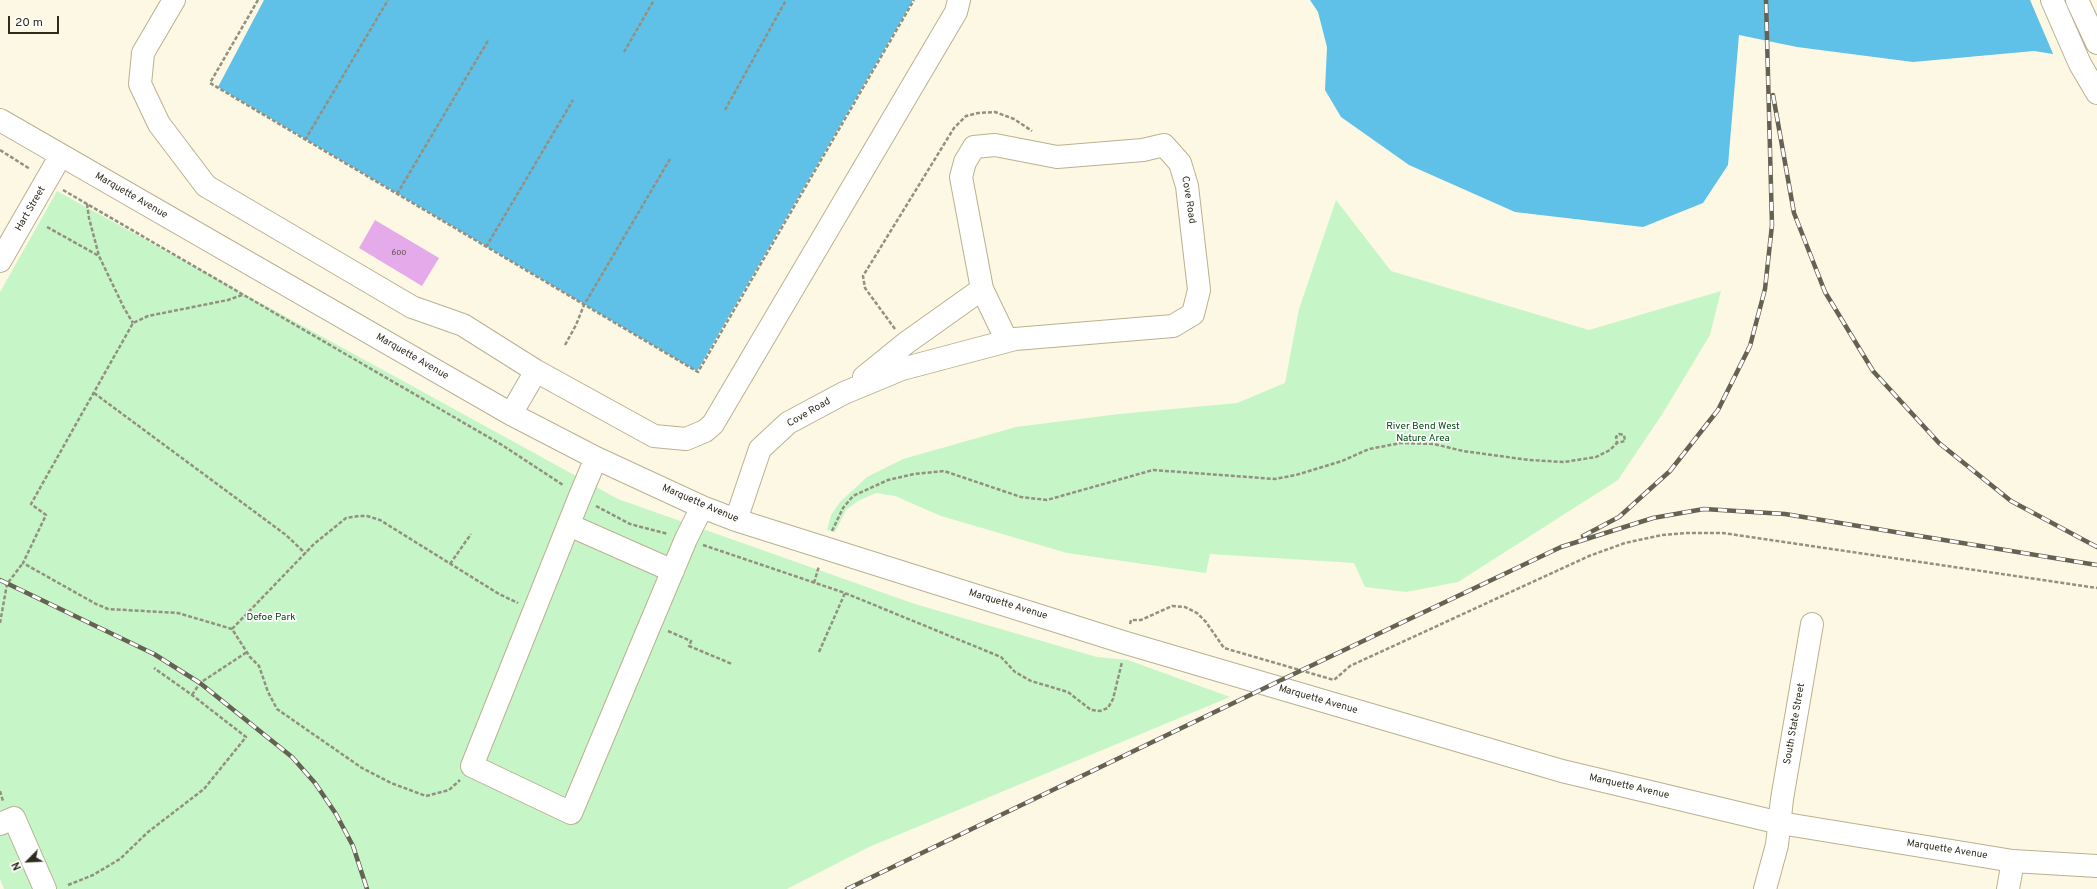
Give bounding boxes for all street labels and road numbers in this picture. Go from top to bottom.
street label: Marquette Avenue [93,170,169,222]
street label: Cove Road [1178,175,1198,225]
street label: Hart Street [13,184,49,234]
street label: Marquette Avenue [374,331,450,383]
street label: Cove Road [785,396,833,430]
street label: Marquette Avenue [660,483,740,525]
street label: Marquette Avenue [967,587,1049,623]
street label: South State Street [1782,682,1808,766]
street label: Marquette Avenue [1277,683,1359,717]
street label: Marquette Avenue [1588,772,1670,802]
street label: Marquette Avenue [1906,838,1988,862]

